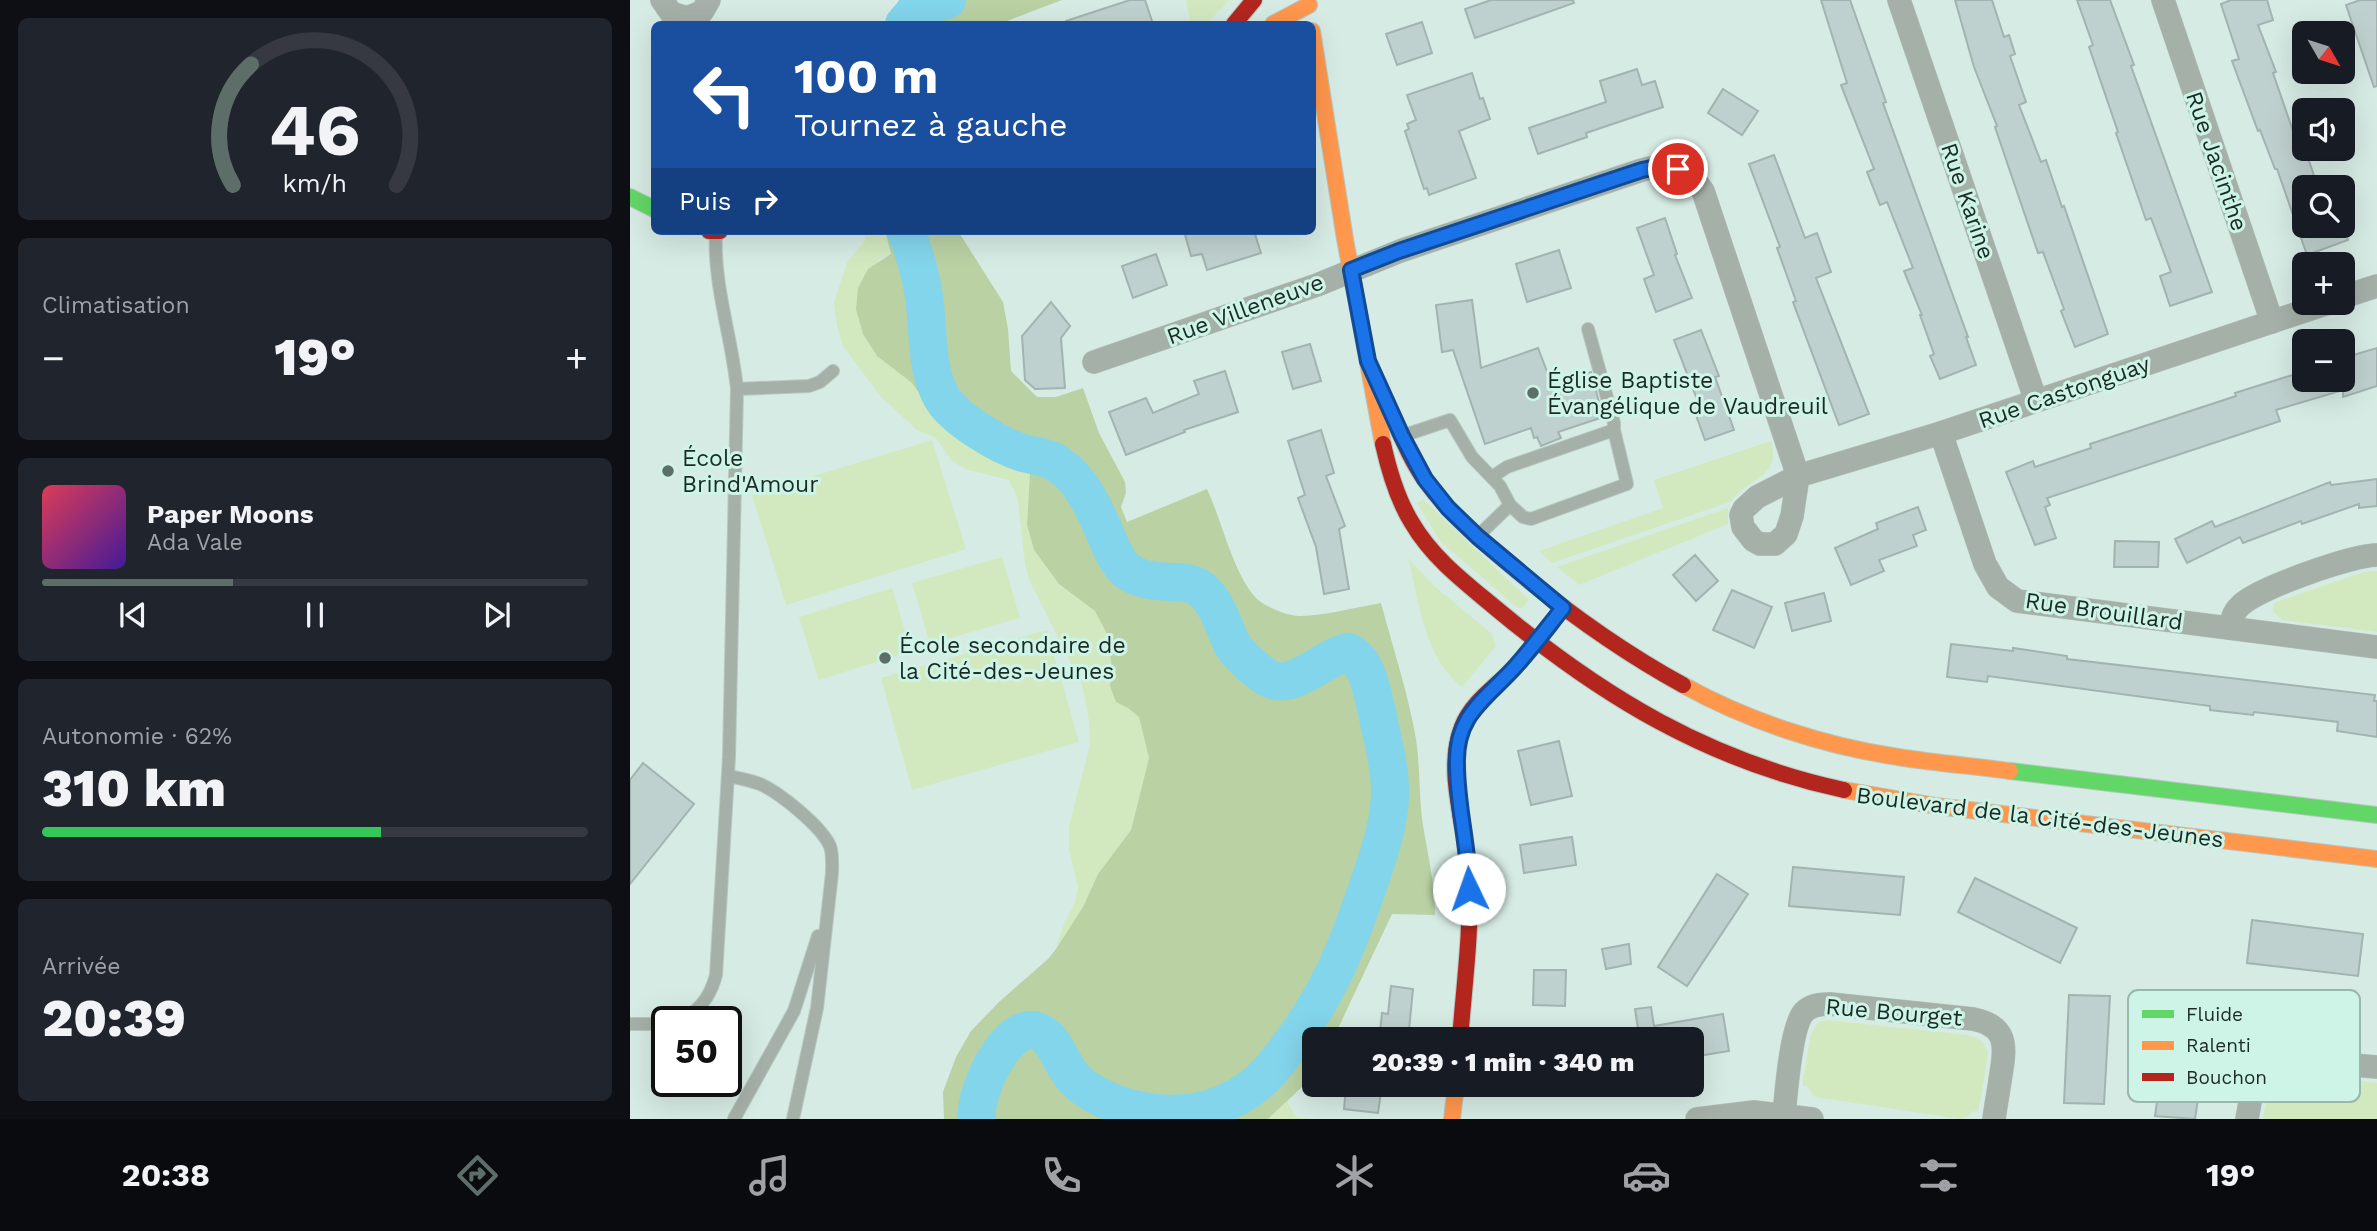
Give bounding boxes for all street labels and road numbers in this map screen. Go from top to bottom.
street label: Rue Jacinthe [2180,88,2253,234]
street label: Rue Karine [1935,139,2000,263]
street label: Rue Villeneuve [1163,269,1327,350]
street label: Rue Castonguay [1975,350,2154,434]
street label: Rue Brouillard [2023,587,2185,636]
street label: Boulevard de la Cité-des-Jeunes [1855,782,2225,853]
street label: Rue Bourget [1825,993,1964,1032]

